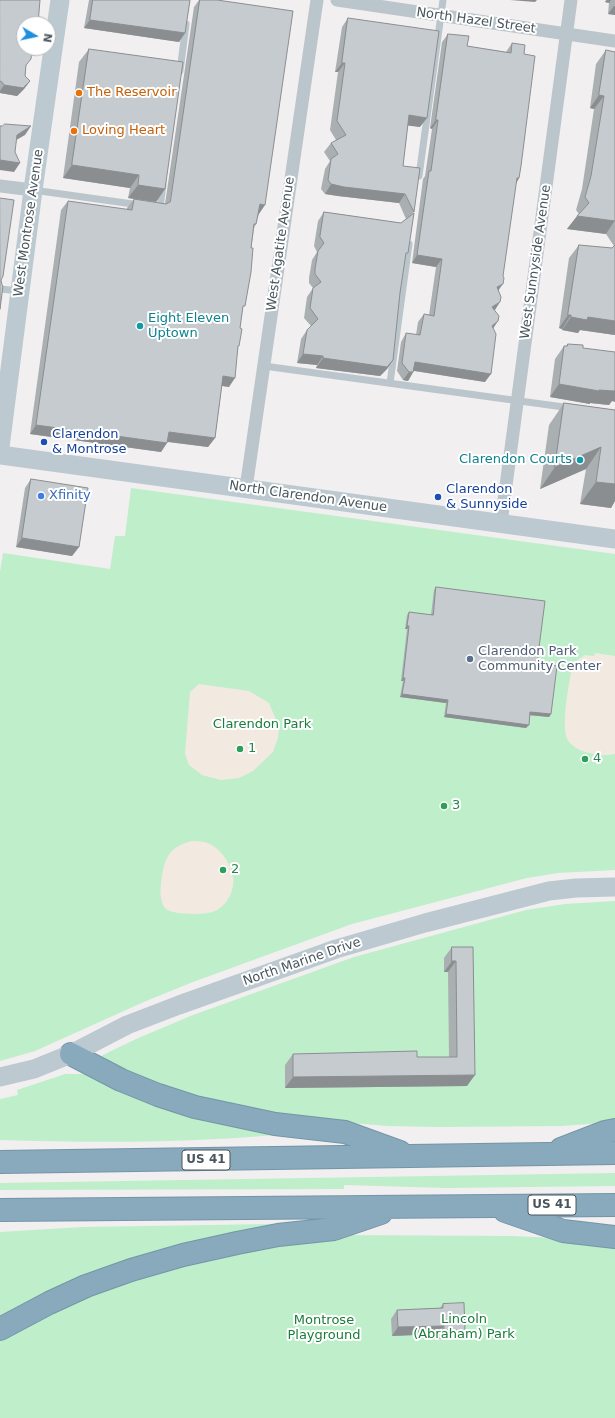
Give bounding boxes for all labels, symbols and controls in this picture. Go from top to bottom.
street label: North Hazel Street [415,5,537,37]
north arrow [16,16,56,56]
text: N [40,32,54,43]
place label: The Reservoir [87,85,176,101]
marker: The Reservoir [74,88,84,98]
place label: Loving Heart [82,123,165,139]
marker: Loving Heart [69,126,79,136]
street label: West Montrose Avenue [11,148,47,298]
street label: West Agatite Avenue [264,176,298,312]
street label: West Sunnyside Avenue [517,184,555,340]
place label: Eight Eleven Uptown [148,311,229,342]
marker: Eight Eleven Uptown [135,321,145,331]
place label: Clarendon & Montrose [52,427,127,458]
marker: Clarendon & Montrose [39,437,49,447]
place label: Clarendon Courts [459,452,572,468]
marker: Clarendon Courts [575,455,585,465]
street label: North Clarendon Avenue [228,478,388,516]
place label: Clarendon & Sunnyside [446,482,528,513]
place label: Xfinity [49,488,91,504]
marker: Xfinity [36,491,46,501]
marker: Clarendon & Sunnyside [433,492,443,502]
place label: Clarendon Park Community Center [478,644,601,675]
marker: Clarendon Park Community Center [465,654,475,664]
park label: Clarendon Park [213,717,311,733]
place label: 1 [248,741,256,757]
marker: 1 [235,744,245,754]
place label: 4 [593,751,601,767]
marker: 4 [580,754,590,764]
place label: 3 [452,798,460,814]
marker: 3 [439,801,449,811]
place label: 2 [231,862,239,878]
marker: 2 [218,865,228,875]
street label: North Marine Drive [241,934,363,990]
road number: US 41 [182,1150,230,1170]
road number: US 41 [528,1195,576,1215]
park label: Lincoln (Abraham) Park [413,1312,515,1343]
park label: Montrose Playground [287,1313,361,1344]

